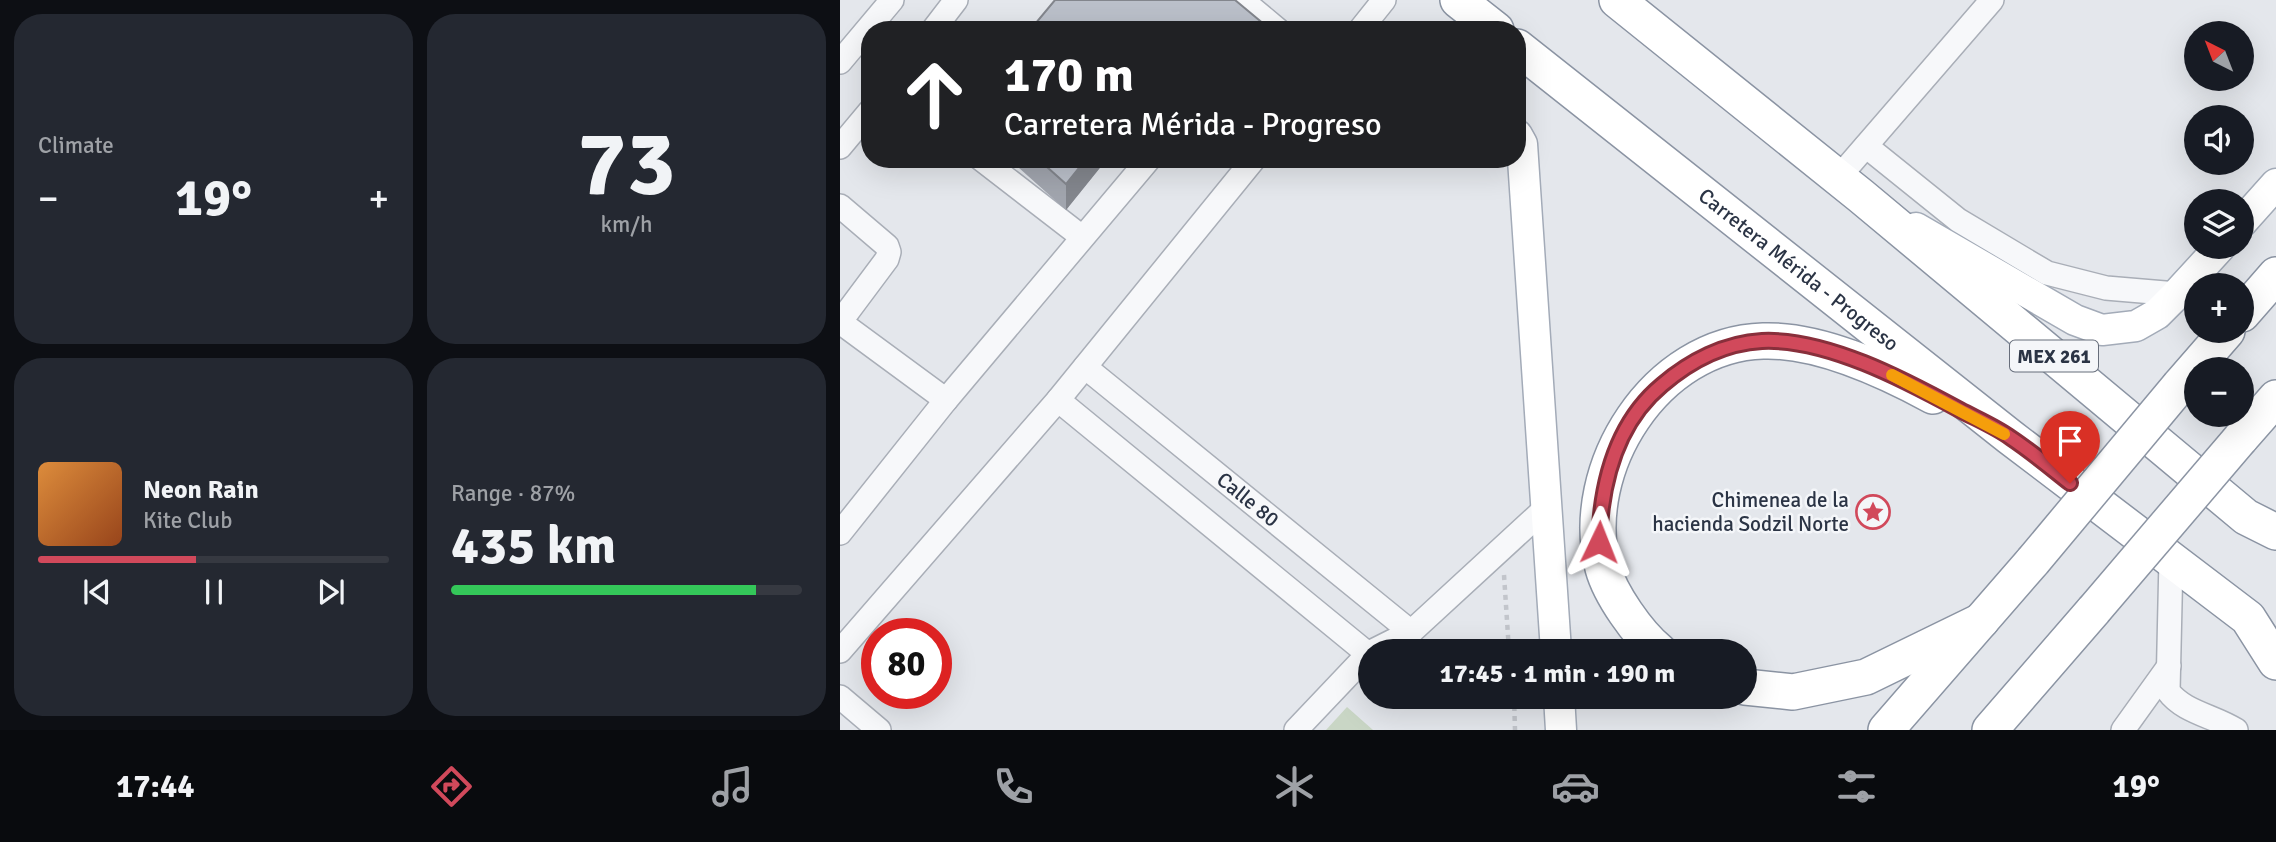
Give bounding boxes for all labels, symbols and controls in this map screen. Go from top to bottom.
north arrow [2184,21,2254,91]
map controls [2184,21,2254,427]
text: 170 m [1004,45,1134,105]
icon: ahead [889,49,980,140]
text: Carretera Mérida - Progreso [1004,105,1382,144]
button: sound [2184,105,2254,175]
text: 73 [577,108,676,221]
text: Climate [38,131,114,160]
text: 19° [175,166,252,230]
text: − [38,175,59,222]
text: + [368,175,389,222]
street label: Carretera Mérida - Progreso [1693,183,1904,357]
button: layers [2184,189,2254,259]
text: km/h [600,210,653,239]
button: + [2184,273,2254,343]
road number: MEX 261 [2010,340,2098,372]
button: − [2184,357,2254,427]
pin [2040,411,2100,483]
icon: arrive [2051,422,2089,460]
street label: Calle 80 [1211,466,1284,533]
text: Neon Rain [143,474,259,506]
text: Range · 87% [451,479,575,508]
place label: Chimenea de la hacienda Sodzil Norte [1652,487,1849,537]
place icon: Chimenea de la hacienda Sodzil Norte [1854,493,1892,531]
position arrow [1562,505,1636,579]
text: Kite Club [143,506,232,535]
text: 435 km [451,514,616,578]
icon: previous [78,573,116,611]
icon: pause [195,573,233,611]
icon: next [312,573,350,611]
speed limit sign: 80 [861,618,952,709]
text: 17:45 · 1 min · 190 m [1440,658,1675,690]
icon: directions [427,762,476,811]
icon: music [708,762,757,811]
icon: phone [989,762,1038,811]
icon: climate [1270,762,1319,811]
icon: car [1551,762,1600,811]
icon: filters [1832,762,1881,811]
text: 17:44 [116,767,195,806]
text: 19° [2113,767,2160,806]

